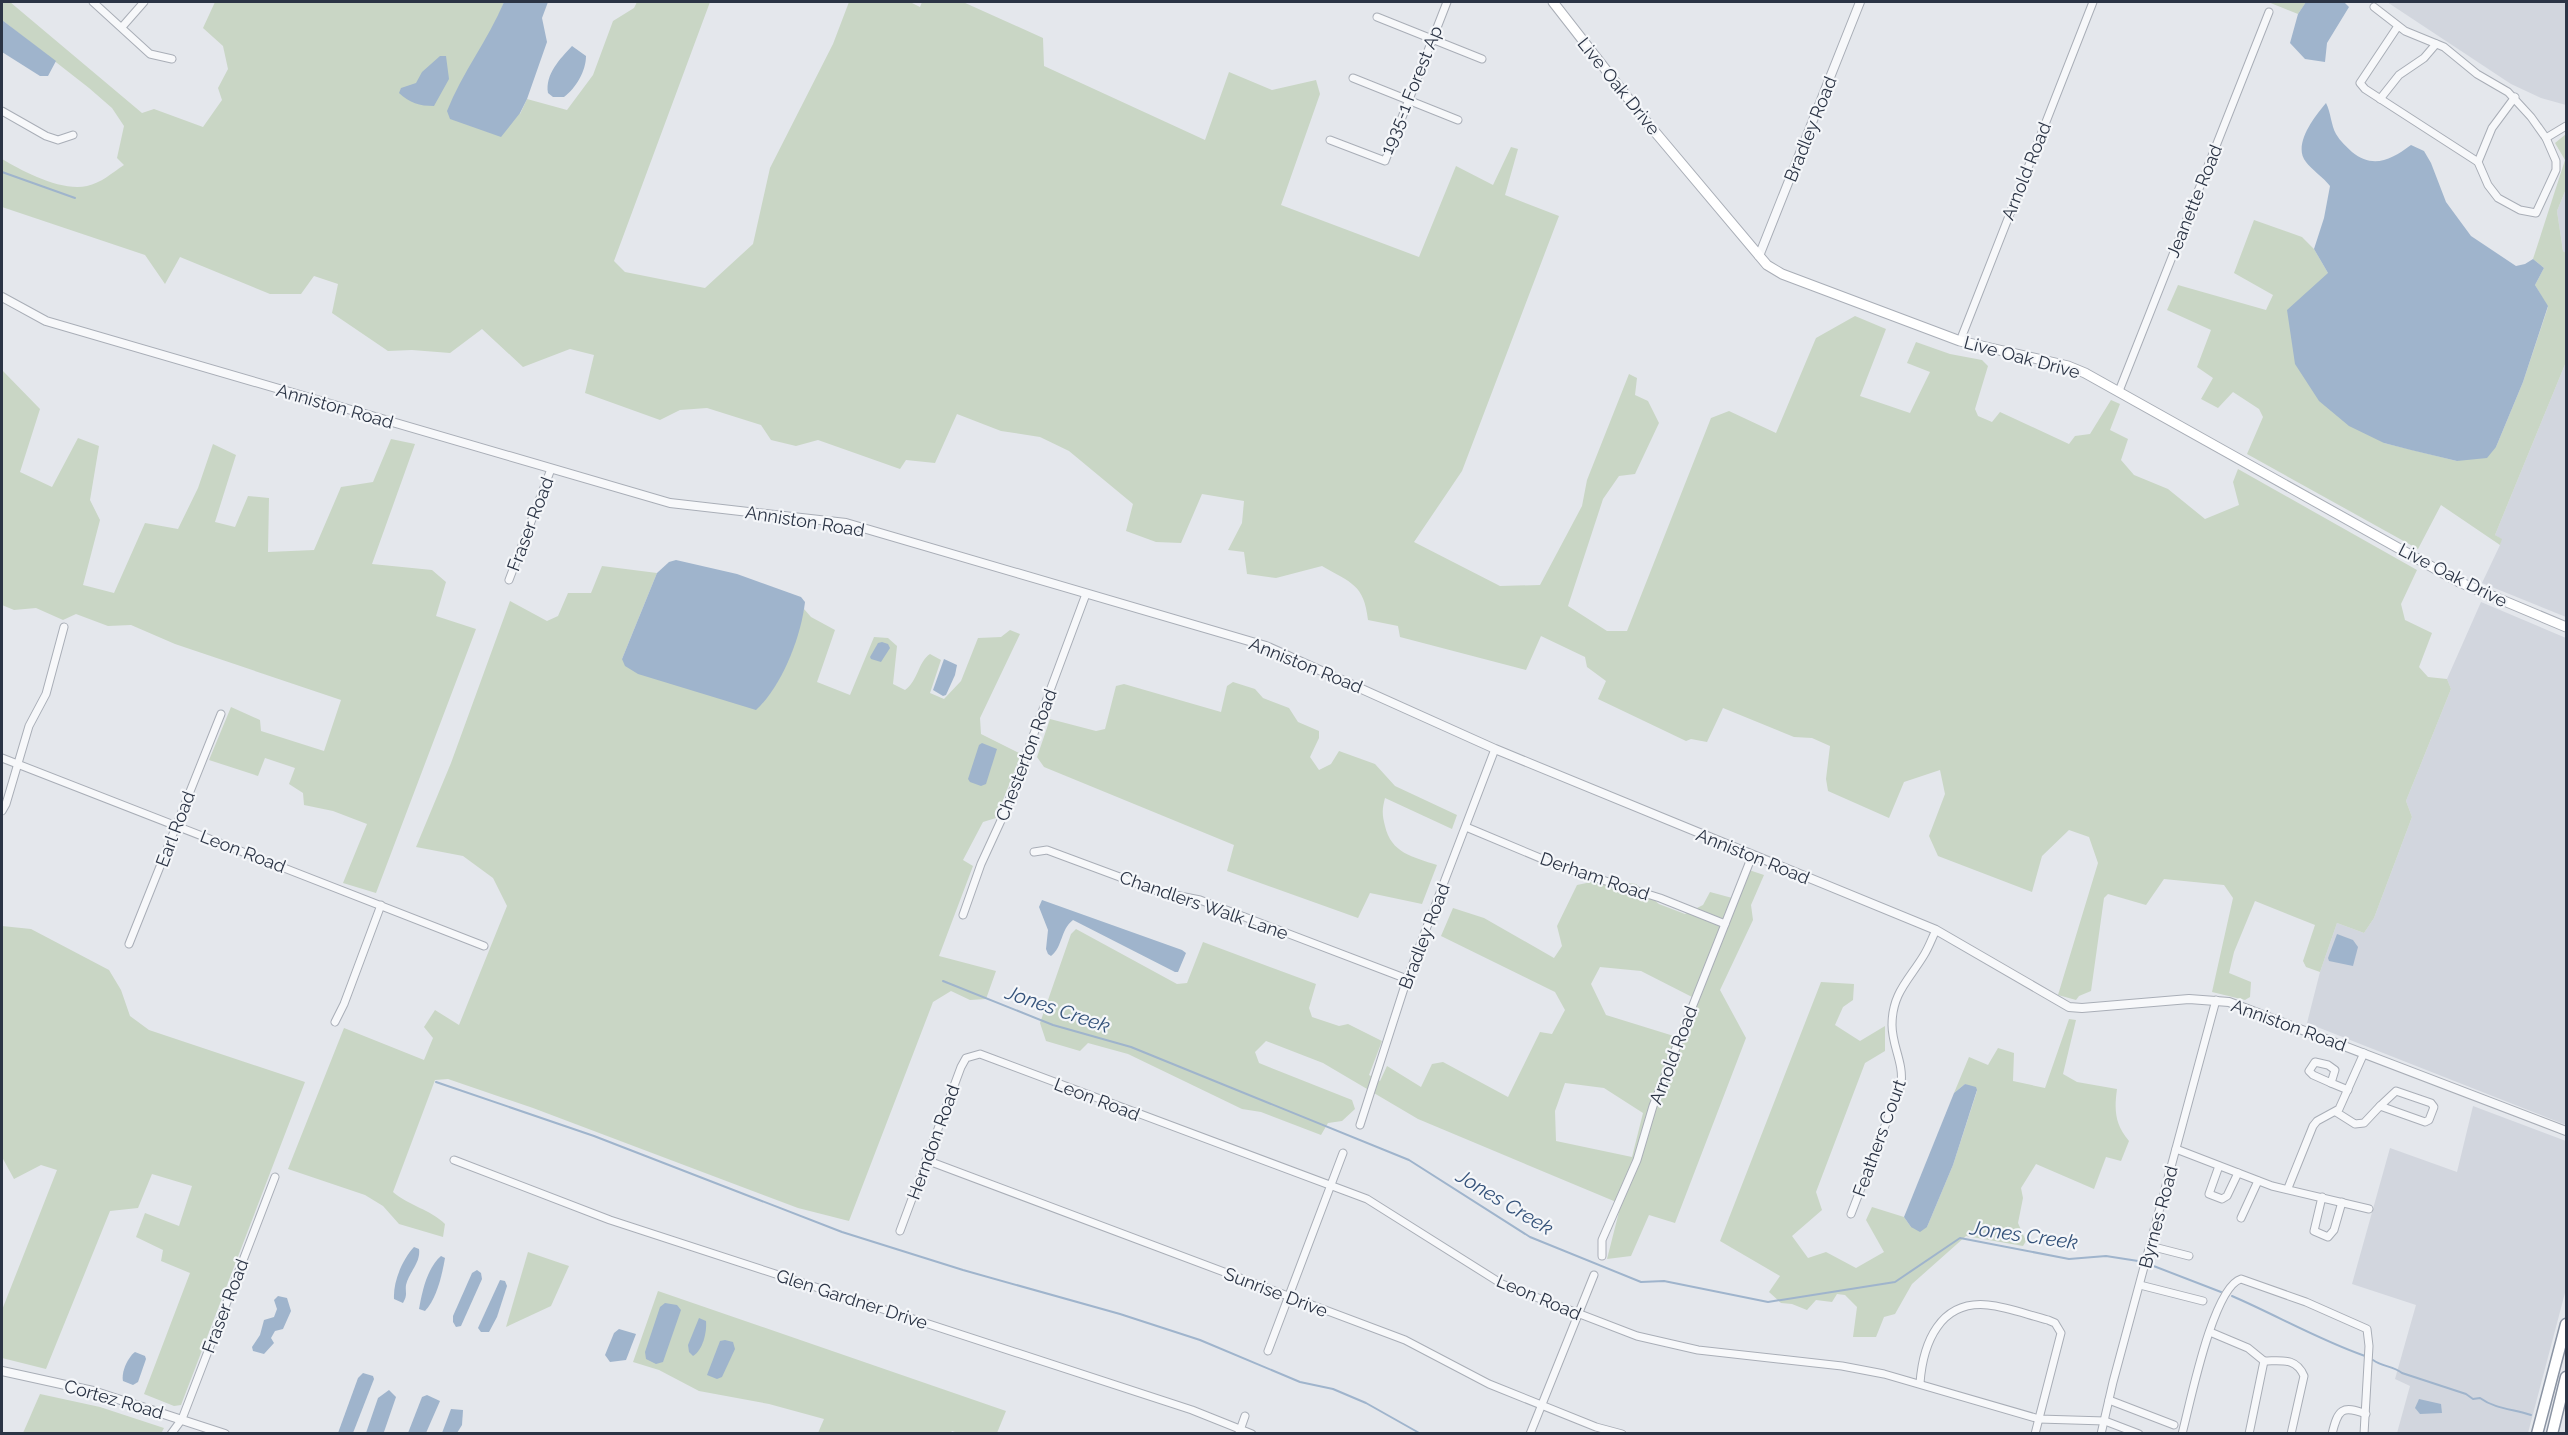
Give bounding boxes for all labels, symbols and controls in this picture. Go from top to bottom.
street label: 1935-1 Forest Ap [1376,23,1446,157]
street label: Live Oak Drive [1573,33,1665,139]
street label: Bradley Road [1779,73,1841,185]
street label: Arnold Road [1997,119,2055,223]
street label: Jeanette Road [2162,141,2226,261]
street label: Live Oak Drive [1962,331,2083,383]
street label: Anniston Road [274,379,396,433]
street label: Fraser Road [502,474,558,574]
street label: Anniston Road [744,501,866,541]
street label: Live Oak Drive [2395,539,2511,612]
street label: Anniston Road [1246,633,1366,697]
street label: Chesterton Road [991,686,1061,824]
street label: Earl Road [151,788,199,870]
street label: Anniston Road [1693,824,1813,888]
street label: Leon Road [197,825,289,877]
street label: Derham Road [1538,847,1652,905]
street label: Chandlers Walk Lane [1117,866,1291,944]
street label: Bradley Road [1394,880,1454,992]
water label: Jones Creek [1002,980,1114,1038]
street label: Anniston Road [2229,995,2349,1055]
street label: Arnold Road [1645,1003,1701,1107]
street label: Leon Road [1051,1073,1143,1125]
street label: Feathers Court [1848,1077,1910,1199]
street label: Herndon Road [902,1082,964,1202]
water label: Jones Creek [1451,1163,1558,1240]
street label: Byrnes Road [2134,1163,2182,1271]
water label: Jones Creek [1968,1215,2080,1254]
street label: Fraser Road [197,1256,253,1356]
street label: Sunrise Drive [1221,1263,1331,1322]
street label: Glen Gardner Drive [774,1265,931,1334]
street label: Leon Road [1494,1270,1584,1324]
street label: Cortez Road [62,1375,166,1423]

